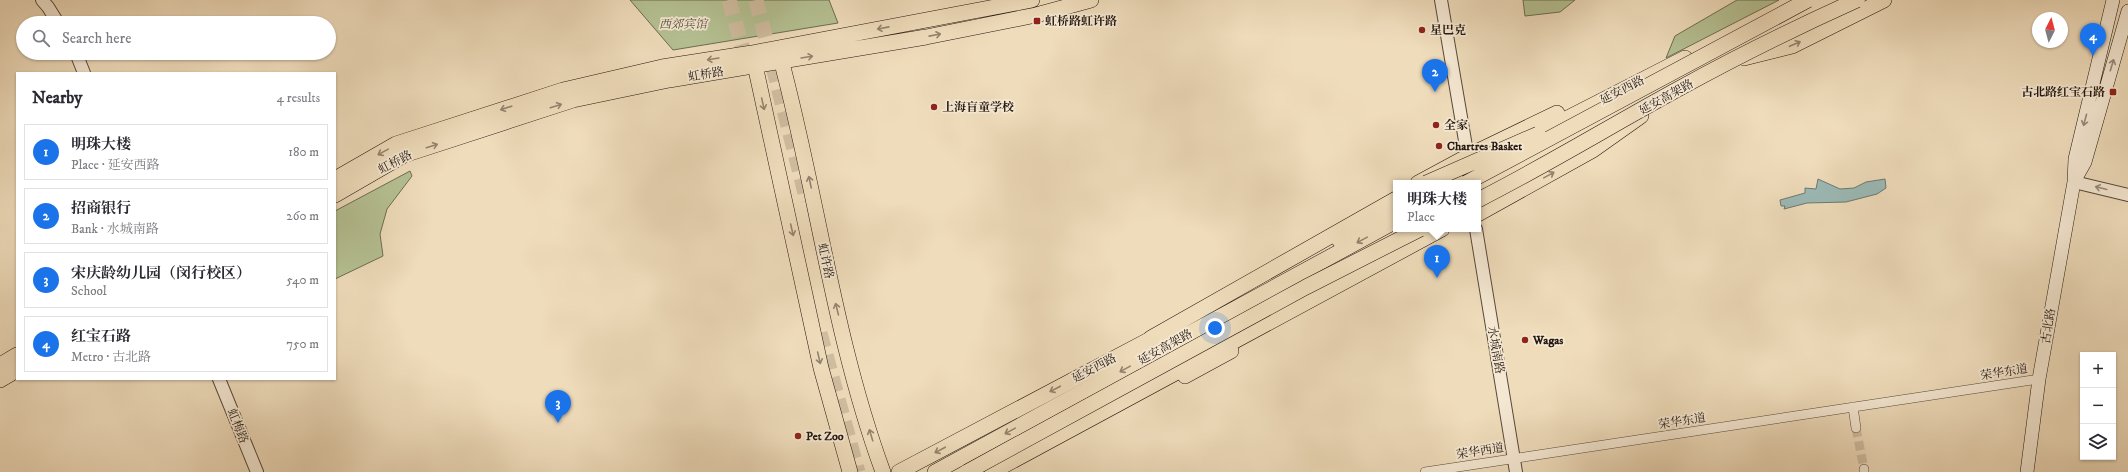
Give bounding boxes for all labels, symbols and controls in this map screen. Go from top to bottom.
north arrow [2032,12,2068,48]
place label: 虹桥路虹许路 [1045,14,1117,29]
search box [16,16,336,60]
marker: 虹桥路虹许路 [1032,16,1042,26]
park label: 西郊宾馆 [659,17,709,32]
place label: 星巴克 [1430,23,1466,38]
pin: 4 [2080,23,2106,56]
one-way arrow [877,24,890,32]
marker: 星巴克 [1417,25,1427,35]
icon: search [30,27,52,49]
text: Search here [62,29,131,48]
one-way arrow [929,31,942,39]
one-way arrow [1789,40,1801,47]
one-way arrow [800,52,813,60]
one-way arrow [707,55,720,63]
pin: 2 [1422,59,1448,92]
one-way arrow [2109,59,2116,72]
street label: 虹桥路 [687,64,725,85]
street label: 延安西路 [1597,73,1647,108]
street label: 延安高架路 [1636,76,1696,119]
place label: 古北路红宝石路 [2021,85,2105,100]
text: Nearby [32,87,82,109]
marker: 古北路红宝石路 [2108,87,2118,97]
text: 4 results [277,90,320,106]
one-way arrow [760,97,768,110]
place label: 上海盲童学校 [942,100,1014,115]
one-way arrow [549,102,562,109]
marker: 上海盲童学校 [929,102,939,112]
one-way arrow [500,105,512,113]
one-way arrow [2081,113,2088,126]
place label: 全家 [1444,118,1468,133]
marker: 全家 [1431,120,1441,130]
text: 明珠大楼 [71,135,131,154]
place label: Chartres Basket [1447,139,1522,154]
marker: Chartres Basket [1434,141,1444,151]
one-way arrow [426,142,438,150]
text: 1 [44,144,48,160]
text: 180 m [288,144,319,160]
street label: 虹桥路 [376,148,415,177]
one-way arrow [377,148,389,156]
text: Place · 延安西路 [71,157,160,173]
one-way arrow [1543,170,1555,178]
one-way arrow [806,176,814,189]
popup [1393,180,1481,232]
one-way arrow [2095,184,2108,191]
text: 明珠大楼 [1407,190,1467,209]
text: 招商银行 [71,199,131,218]
text: 2 [43,208,49,224]
text: 260 m [286,208,319,224]
text: Place [1407,209,1435,225]
text: Bank · 水城南路 [71,221,159,237]
one-way arrow [788,224,796,237]
one-way arrow [1356,237,1368,244]
street label: 虹许路 [814,242,837,280]
pin: 1 [1424,245,1450,278]
text: 宋庆龄幼儿园（闵行校区） [71,264,251,283]
text: 3 [44,272,48,288]
text: 540 m [286,272,319,288]
text: School [71,283,107,299]
one-way arrow [832,303,840,316]
street label: 古北路 [2038,307,2059,345]
your location [1205,318,1225,338]
street label: 水城南路 [1484,325,1507,375]
street label: 延安高架路 [1135,326,1195,369]
text: 红宝石路 [71,327,131,346]
place label: Wagas [1532,333,1563,348]
marker: Wagas [1520,335,1530,345]
text: 4 [42,336,50,352]
text: 750 m [286,336,319,352]
text: Metro · 古北路 [71,349,151,365]
one-way arrow [815,351,823,364]
street label: 延安西路 [1070,351,1119,386]
map controls [2080,352,2116,460]
button: + [2080,352,2116,388]
street label: 荣华东道 [1979,361,2029,384]
one-way arrow [1119,366,1131,373]
one-way arrow [1049,386,1061,394]
button: − [2080,388,2116,424]
pin: 3 [545,390,571,423]
street label: 虹梅路 [224,407,251,446]
street label: 荣华东道 [1657,410,1707,433]
button: layers [2080,424,2116,460]
one-way arrow [1005,428,1017,435]
place label: Pet Zoo [806,429,844,444]
one-way arrow [867,429,874,442]
marker: Pet Zoo [793,431,803,441]
street label: 荣华西道 [1455,440,1505,463]
one-way arrow [934,447,946,454]

